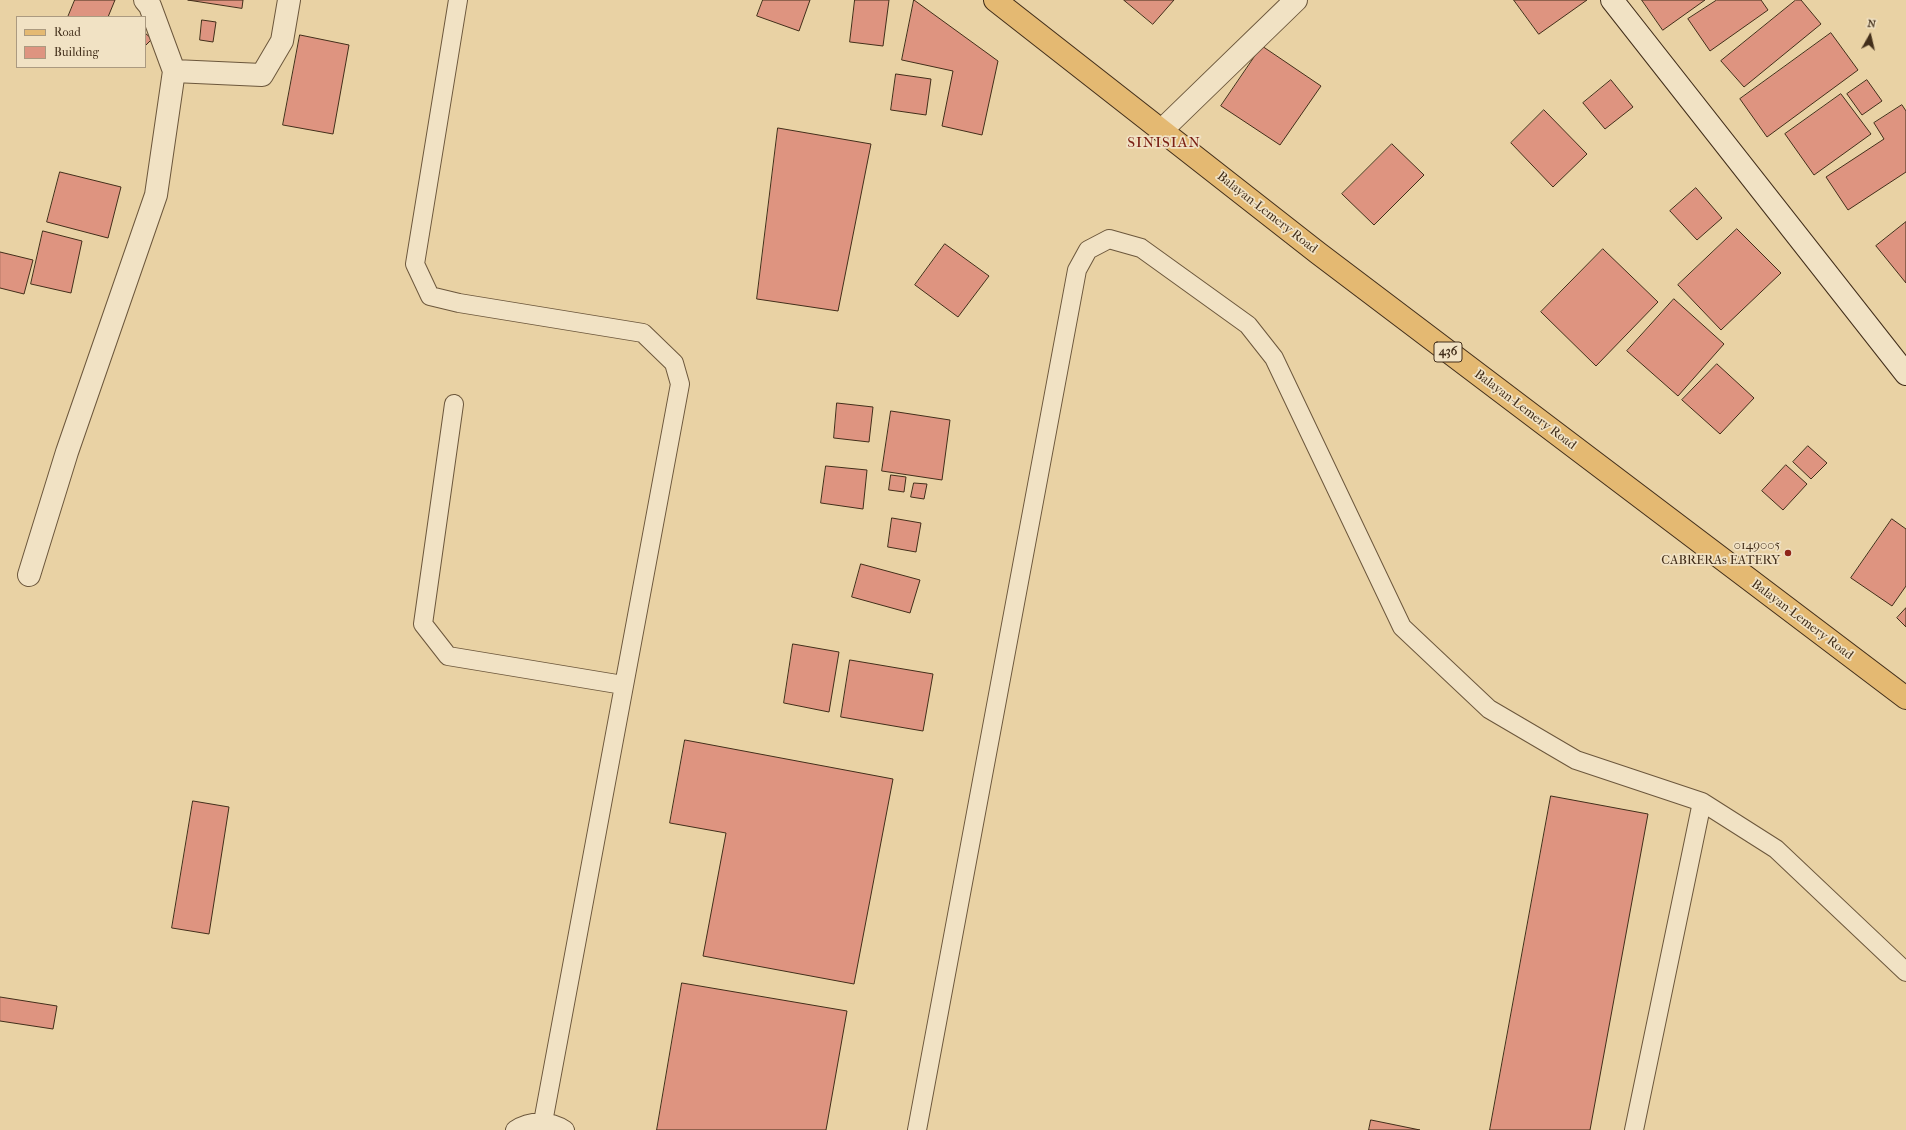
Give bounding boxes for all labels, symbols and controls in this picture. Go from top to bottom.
legend [16,16,146,68]
north arrow [1850,16,1890,56]
text: N [1867,17,1877,31]
text: Road [54,25,81,39]
text: Building [54,45,99,59]
district label: SINISIAN [1127,134,1201,152]
street label: Balayan-Lemery Road [1214,169,1320,257]
road number: 436 [1434,342,1462,362]
street label: Balayan-Lemery Road [1471,367,1579,453]
place label: 0149005 CABRERAs EATERY [1661,538,1780,569]
marker: 0149005 CABRERAs EATERY [1783,548,1793,558]
street label: Balayan-Lemery Road [1748,577,1856,663]

